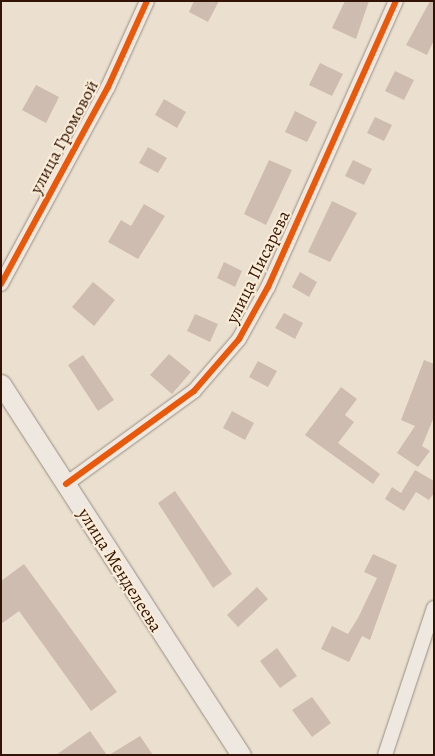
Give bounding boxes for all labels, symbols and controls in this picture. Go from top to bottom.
street label: улица Громовой [25,76,103,198]
street label: улица Писарева [221,207,295,327]
street label: улица Менделеева [73,504,167,636]

